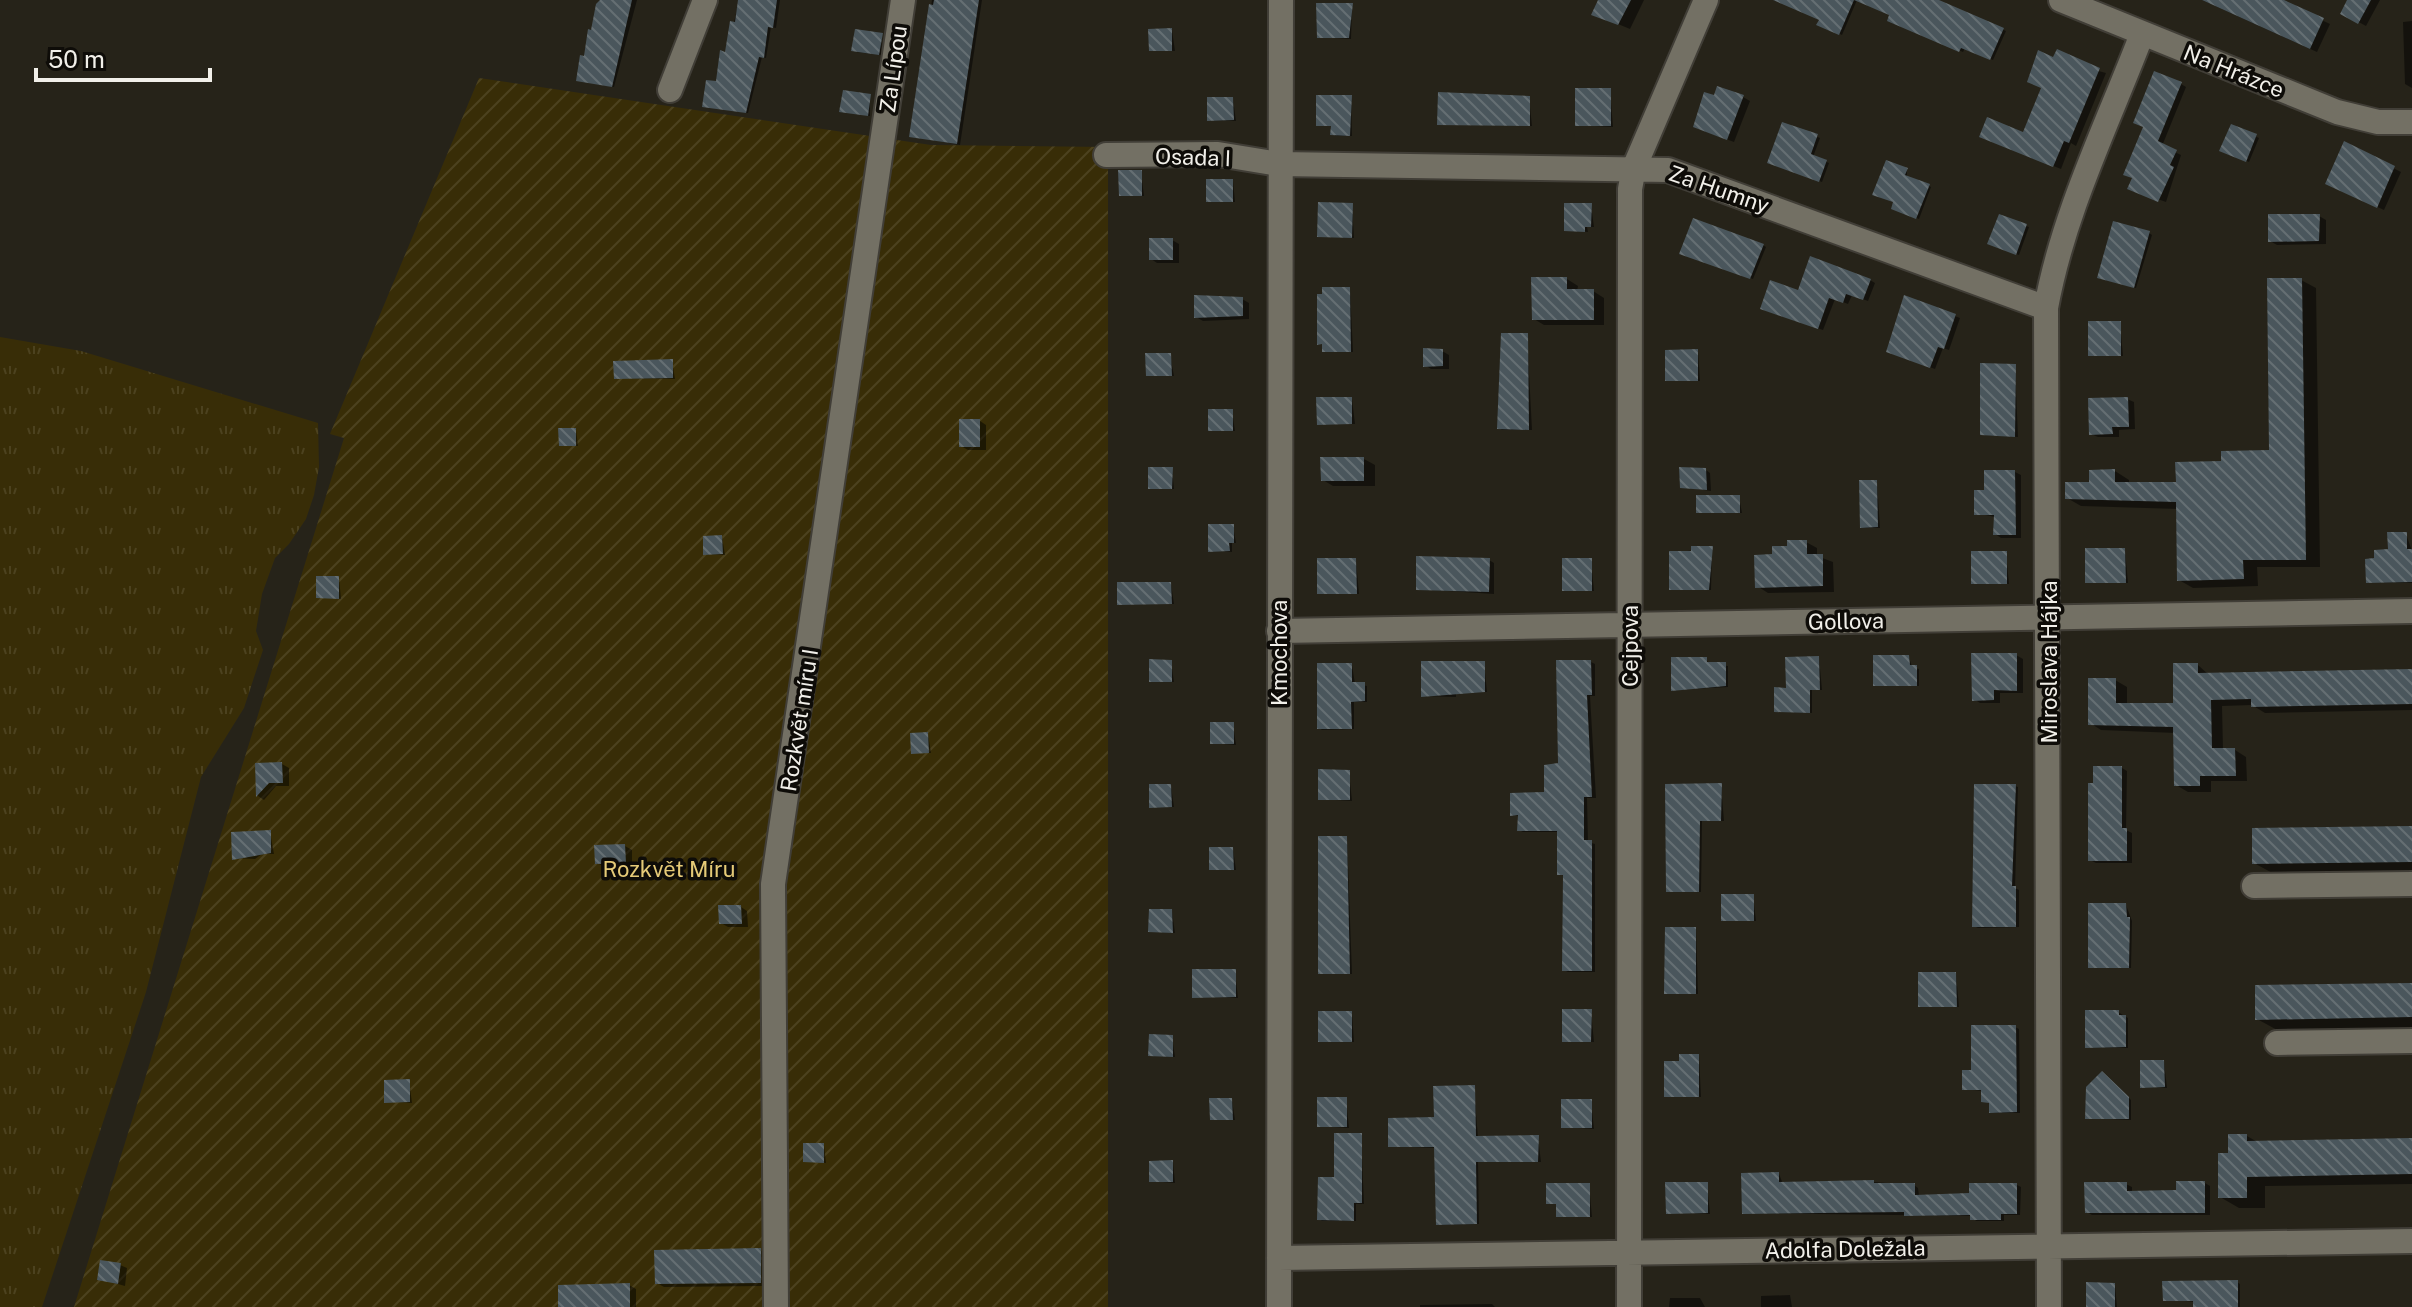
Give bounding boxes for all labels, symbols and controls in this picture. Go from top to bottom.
street label: Za Lípou [874,24,912,114]
scale bar [36,32,210,82]
street label: Na Hrázce [2180,39,2288,103]
text: 50 m [48,45,105,73]
street label: Osada I [1154,143,1232,171]
street label: Za Humny [1665,160,1773,218]
street label: Miroslava Hájka [2036,581,2062,743]
street label: Kmochova [1266,600,1292,706]
street label: Cejpova [1617,605,1643,687]
street label: Gollova [1808,607,1884,635]
street label: Rozkvět míru I [775,647,823,793]
park label: Rozkvět Míru [603,856,735,882]
street label: Adolfa Doležala [1764,1235,1926,1263]

